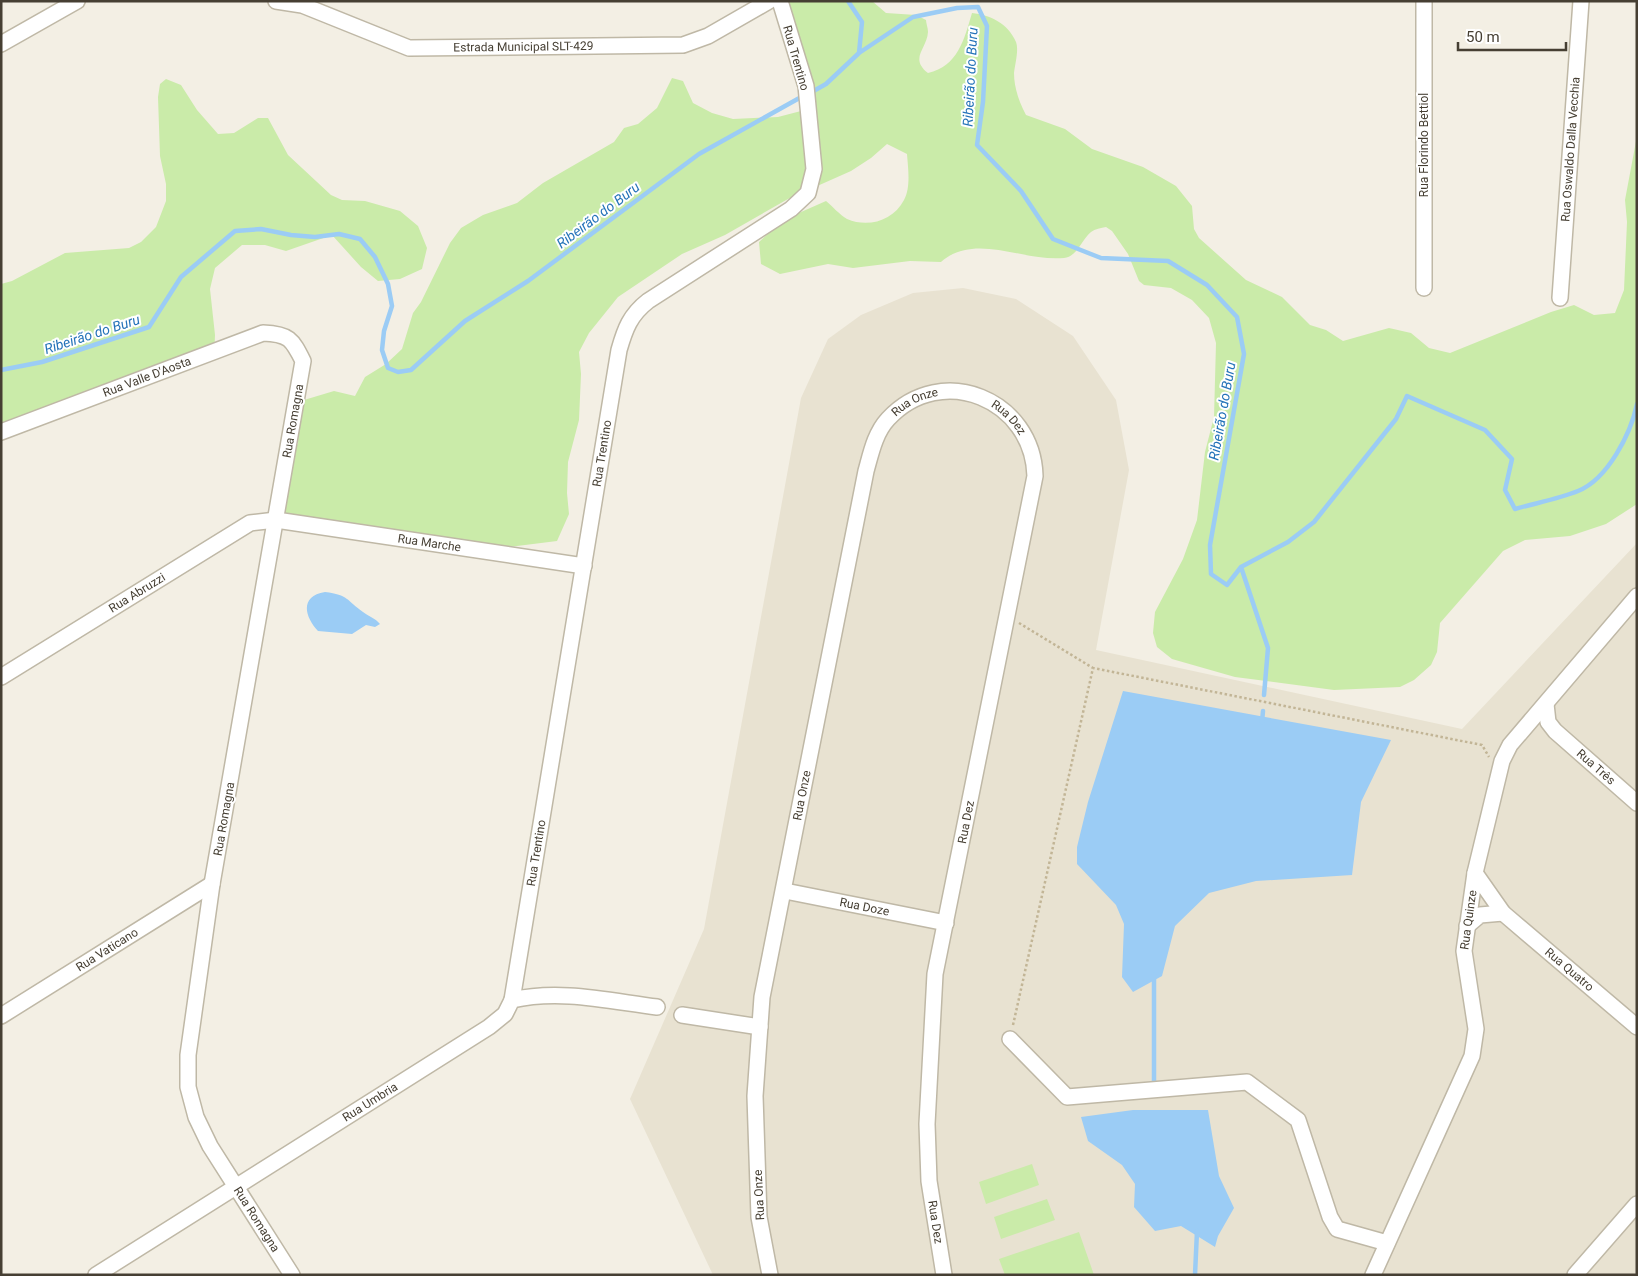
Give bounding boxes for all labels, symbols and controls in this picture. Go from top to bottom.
scale bar [1458,20,1566,52]
street label: Rua Trentino [780,24,812,92]
water label: Ribeirão do Buru [959,26,981,127]
text: 50 m [1466,28,1500,46]
street label: Estrada Municipal SLT-429 [453,39,593,55]
street label: Rua Oswaldo Dalla Vecchia [1558,76,1583,222]
street label: Rua Florindo Bettiol [1417,93,1431,197]
water label: Ribeirão do Buru [553,178,643,251]
water label: Ribeirão do Buru [42,311,142,357]
street label: Rua Valle D'Aosta [101,354,193,400]
water label: Ribeirão do Buru [1205,360,1239,461]
street label: Rua Romagna [280,383,306,459]
street label: Rua Onze [888,385,939,419]
street label: Rua Dez [989,397,1029,437]
street label: Rua Trentino [590,419,614,488]
street label: Rua Marche [397,531,462,555]
street label: Rua Abruzzi [106,570,168,616]
street label: Rua Três [1574,746,1618,788]
street label: Rua Onze [790,769,814,821]
street label: Rua Romagna [211,781,237,857]
street label: Rua Dez [955,799,977,845]
street label: Rua Trentino [524,818,549,887]
street label: Rua Quinze [1457,889,1480,951]
street label: Rua Doze [838,895,891,919]
street label: Rua Vaticano [73,925,141,974]
street label: Rua Quatro [1542,945,1597,994]
street label: Rua Umbria [340,1080,400,1125]
street label: Rua Onze [751,1169,767,1221]
street label: Rua Romagna [231,1184,283,1255]
street label: Rua Dez [925,1199,946,1245]

